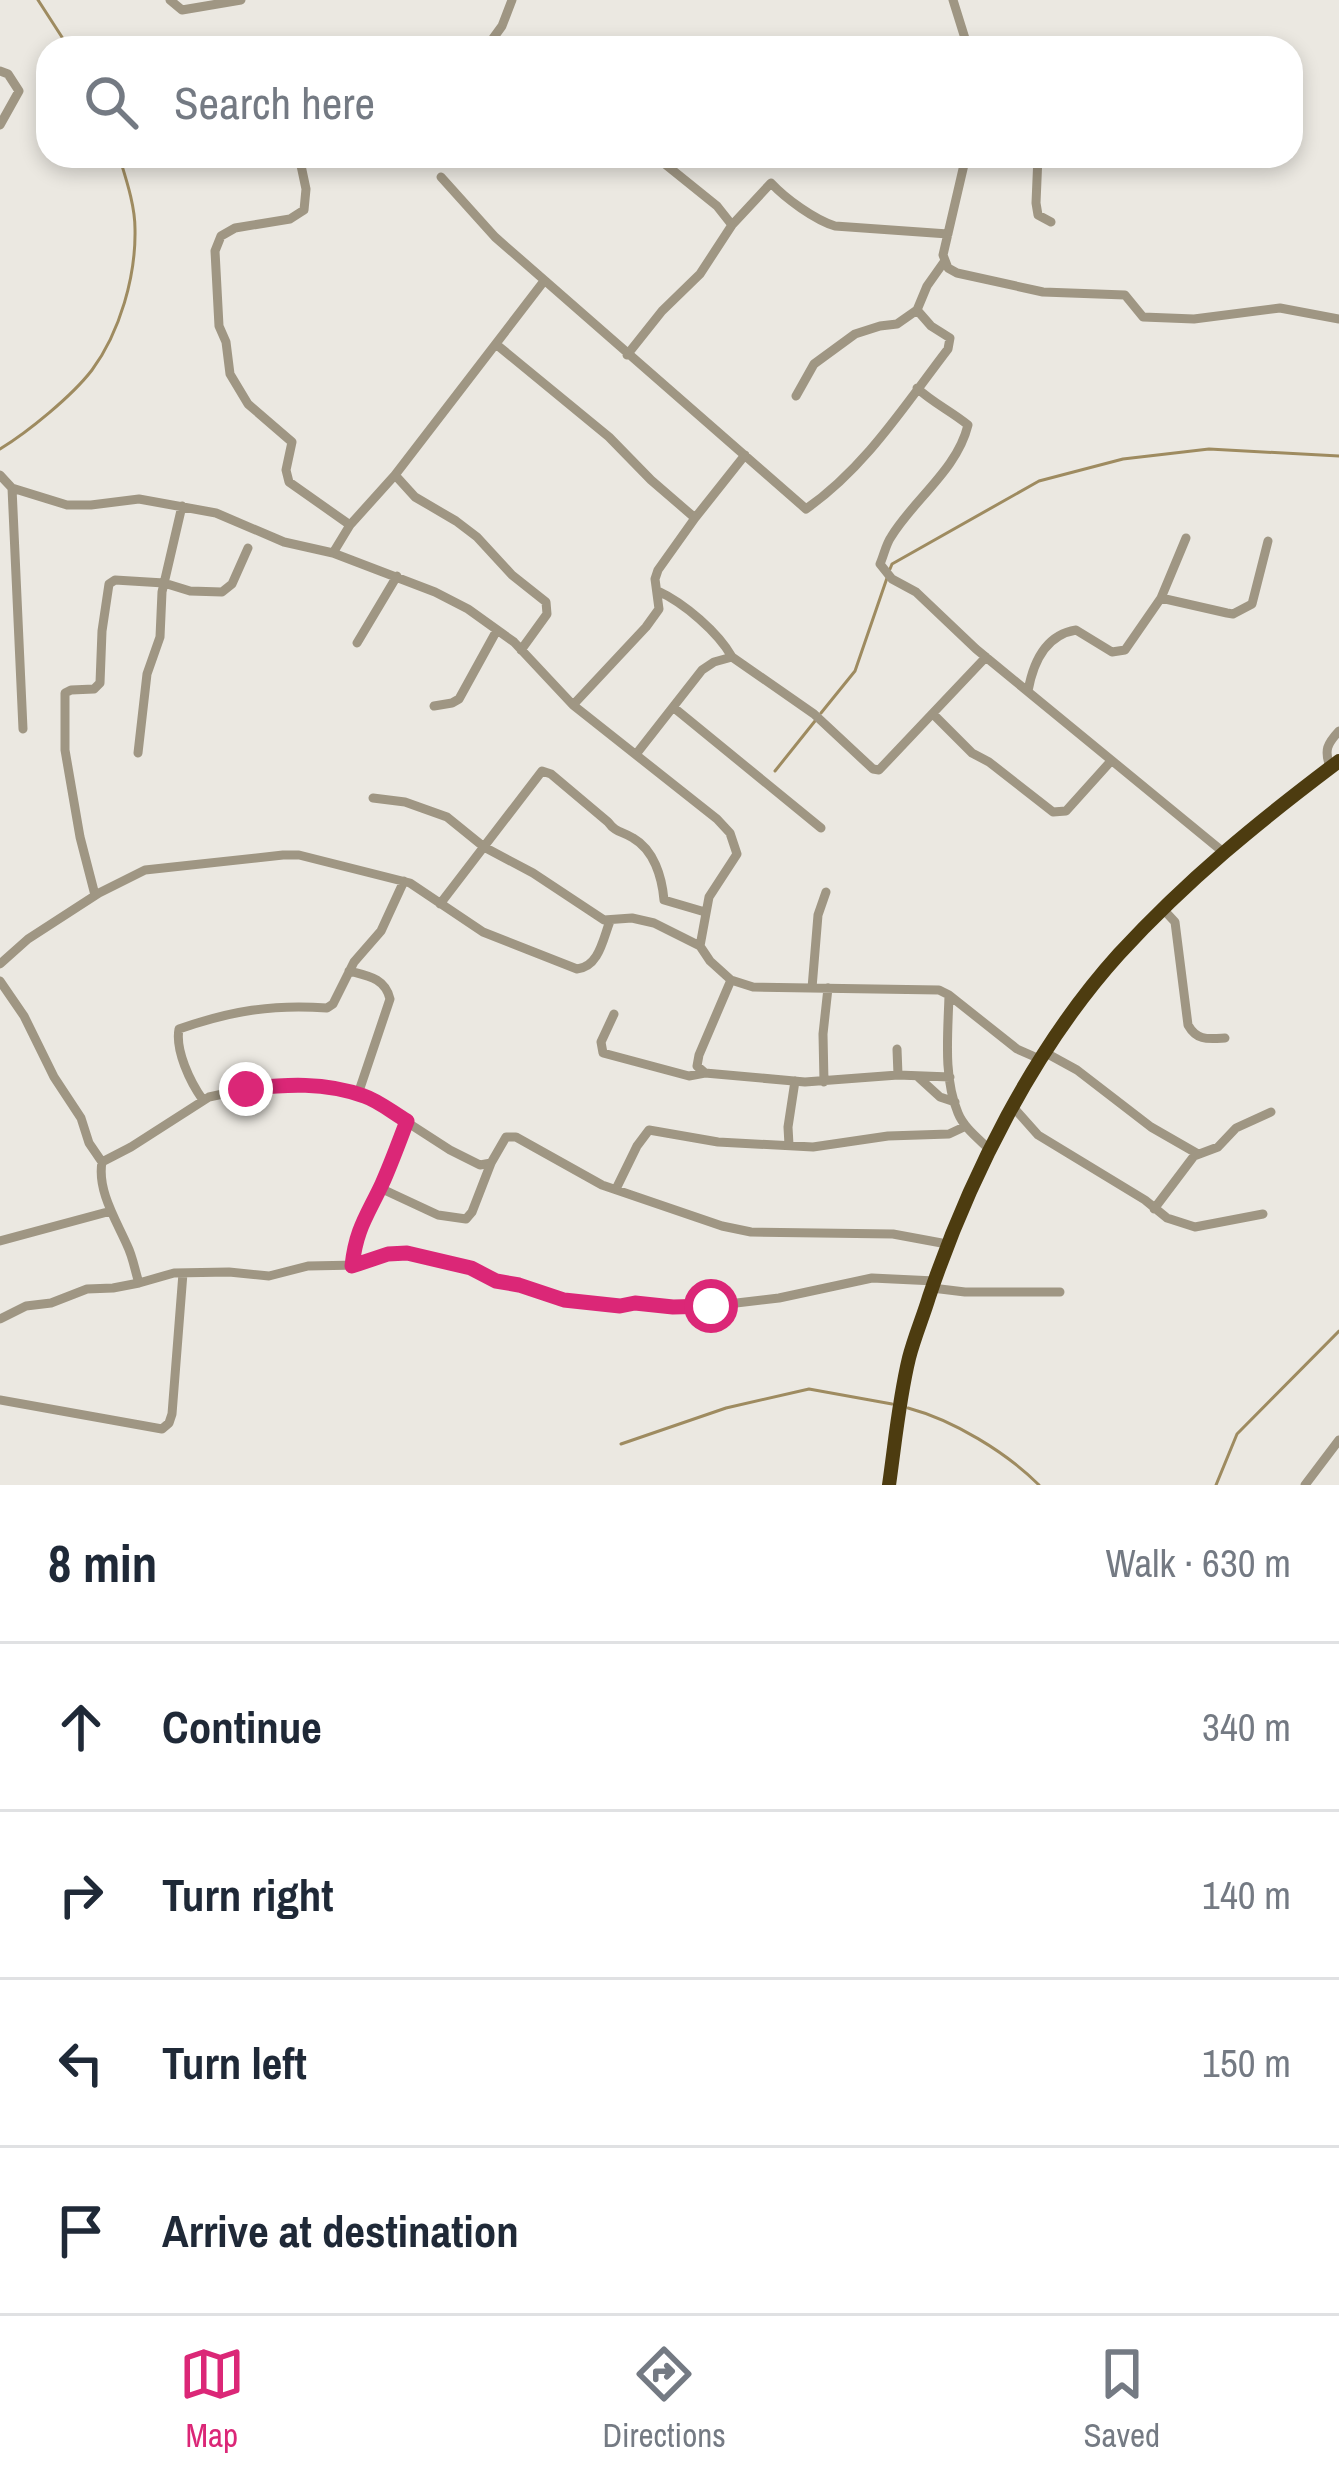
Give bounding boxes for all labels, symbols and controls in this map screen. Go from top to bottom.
search box [36,36,1303,168]
icon: search [78,69,144,135]
text: Search here [174,72,375,133]
route end [219,1062,273,1116]
route start [684,1279,738,1333]
text: 8 min [48,1529,157,1598]
text: Walk · 630 m [1106,1537,1291,1589]
icon: ahead [48,1694,114,1760]
text: Continue [162,1696,322,1757]
text: 340 m [1202,1701,1291,1753]
icon: right [48,1862,114,1928]
text: Turn right [162,1864,334,1925]
text: 140 m [1202,1869,1291,1921]
icon: left [48,2030,114,2096]
text: Turn left [162,2032,307,2093]
text: 150 m [1202,2037,1291,2089]
icon: arrive [48,2198,114,2264]
text: Arrive at destination [162,2200,519,2261]
tab: Map [179,2341,245,2457]
tab: Directions [602,2341,726,2457]
tab: Saved [1083,2341,1160,2457]

